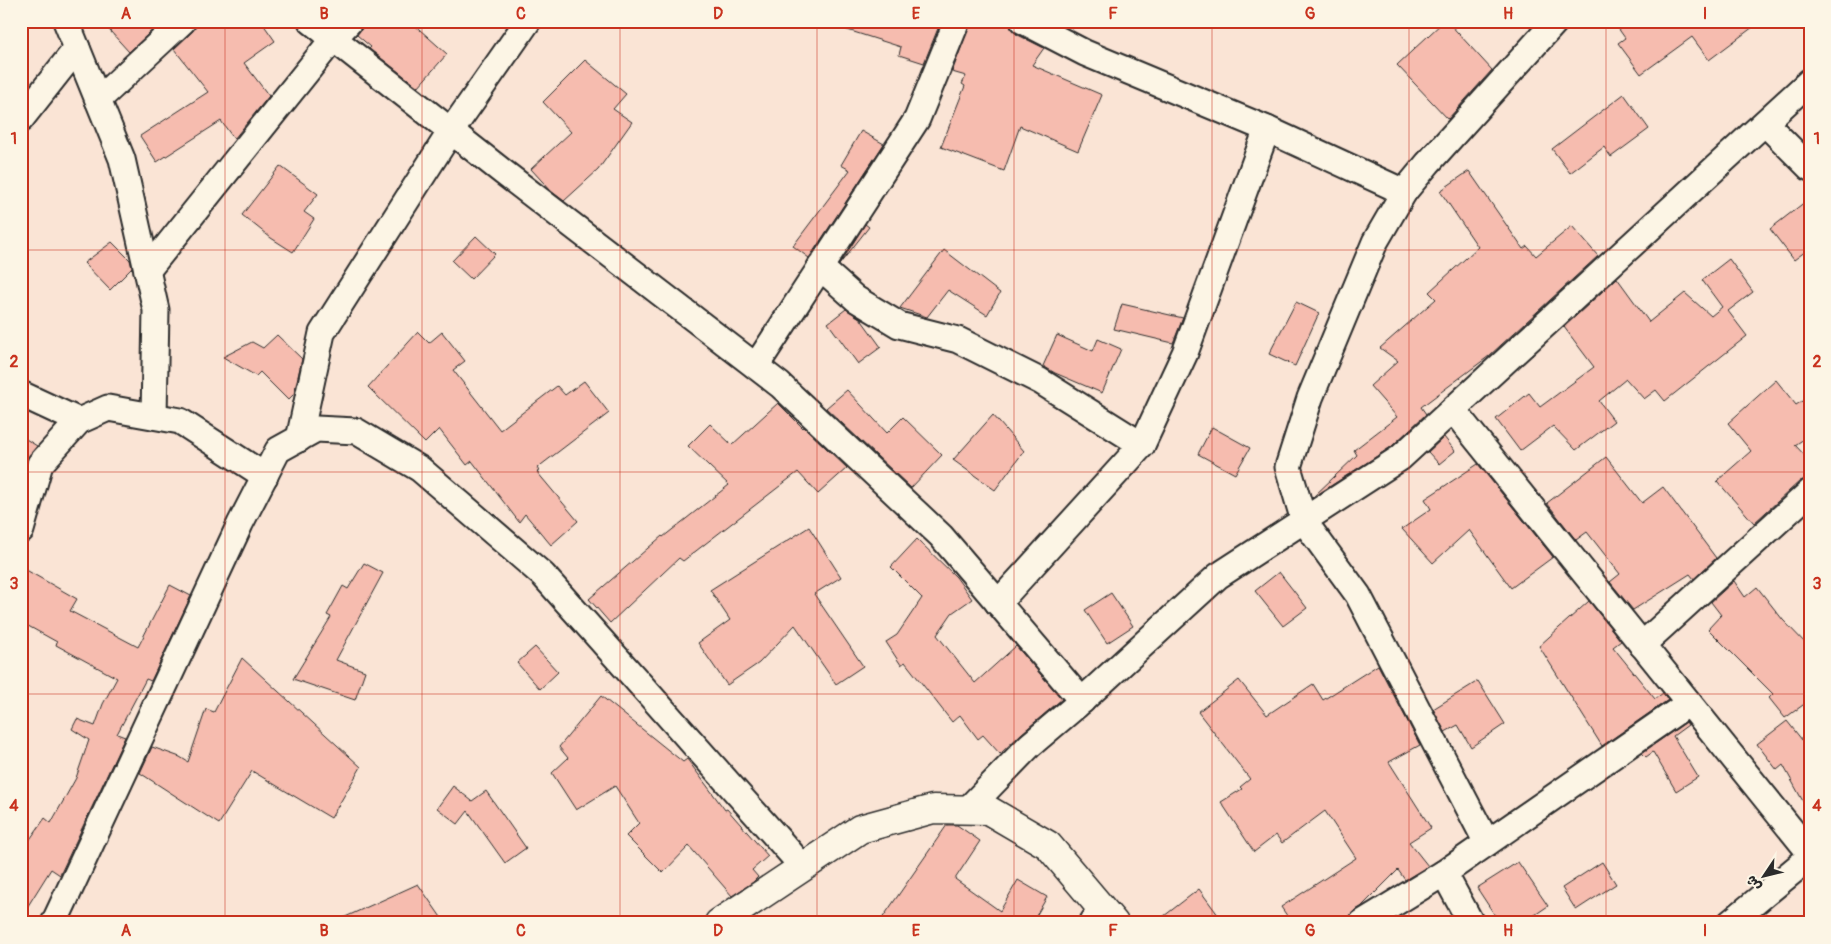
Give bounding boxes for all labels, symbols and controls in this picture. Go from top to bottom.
text: A [121,4,132,24]
text: B [319,4,329,24]
text: C [516,4,526,24]
text: D [713,4,723,24]
text: E [912,4,921,24]
text: F [1108,4,1118,24]
text: G [1305,4,1316,24]
text: H [1503,4,1513,24]
text: I [1703,4,1707,24]
text: 1 [11,129,17,149]
text: 1 [1814,129,1820,149]
text: 2 [10,352,19,372]
text: 2 [1813,352,1822,372]
text: 3 [10,574,19,594]
text: 3 [1813,574,1822,594]
text: 4 [9,796,19,816]
text: 4 [1812,796,1822,816]
north arrow [1738,852,1788,902]
text: ش [1742,872,1765,894]
text: A [121,921,132,941]
text: B [319,921,329,941]
text: C [516,921,526,941]
text: D [713,921,723,941]
text: E [912,921,921,941]
text: F [1108,921,1118,941]
text: G [1305,921,1316,941]
text: H [1503,921,1513,941]
text: I [1703,921,1707,941]

